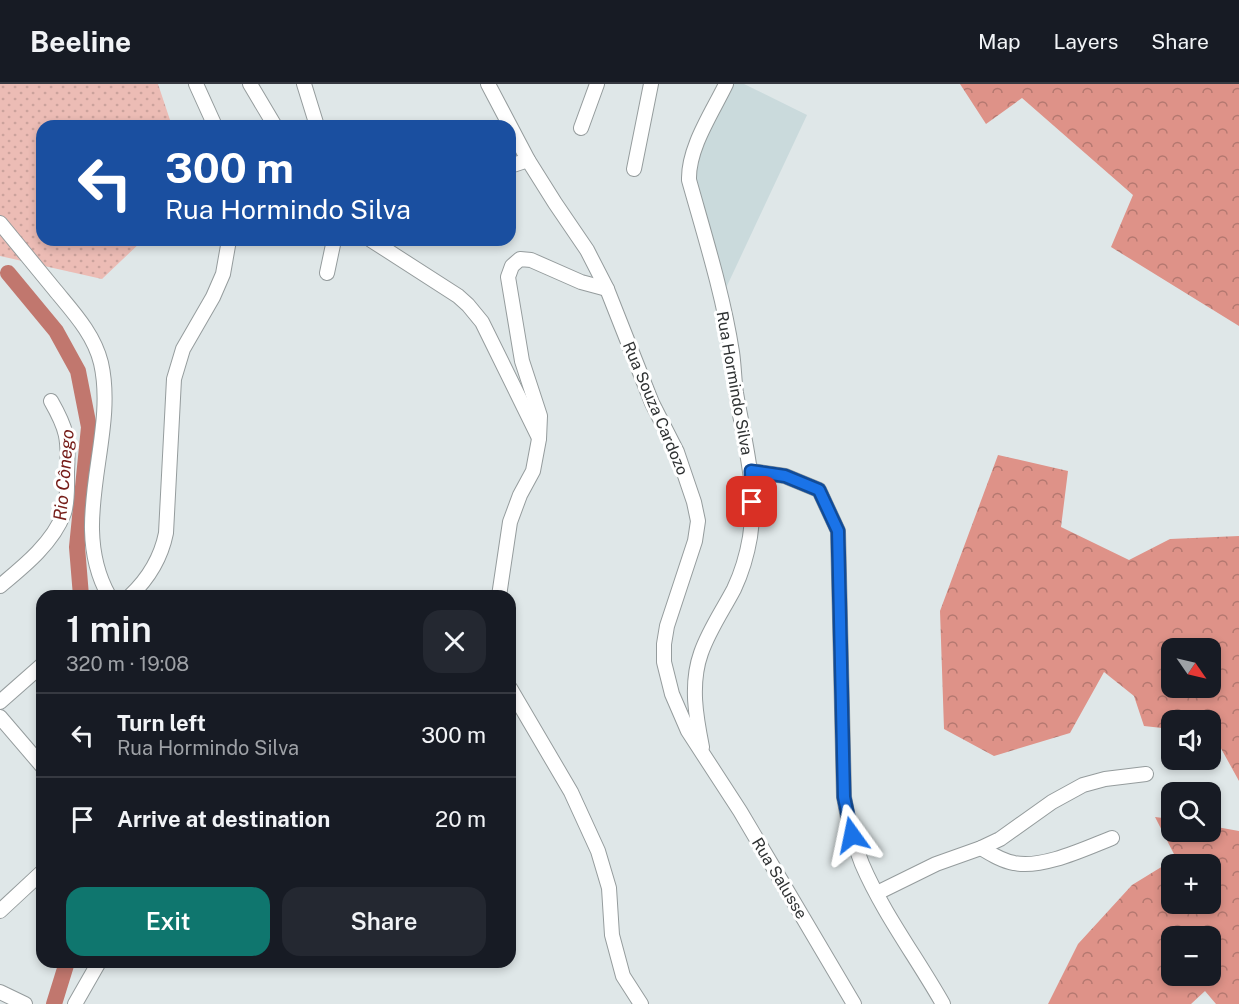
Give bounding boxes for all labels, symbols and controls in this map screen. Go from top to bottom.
text: Beeline [30,25,131,58]
text: Map [978,29,1021,54]
text: Layers [1054,29,1118,54]
text: Share [1151,29,1209,54]
text: 300 m [165,143,294,192]
icon: left [66,144,144,222]
text: Rua Hormindo Silva [165,193,411,225]
street label: Rua Hormindo Silva [713,310,757,456]
street label: Rua Souza Cardozo [619,339,692,478]
water label: Rio Cônego [49,428,78,522]
pin [726,476,777,527]
icon: arrive [735,485,768,518]
text: 1 min [66,608,152,650]
button: close [423,610,486,673]
north arrow [1161,638,1221,698]
map controls [1161,638,1221,986]
text: 320 m · 19:08 [66,652,189,676]
text: Turn left [117,710,206,736]
button: sound [1161,710,1221,770]
icon: left [66,719,99,752]
text: 300 m [421,722,486,748]
text: Rua Hormindo Silva [117,736,299,760]
button: search [1161,782,1221,842]
icon: arrive [66,803,99,836]
position arrow [820,803,884,867]
text: Arrive at destination [117,806,330,832]
text: 20 m [435,806,486,832]
street label: Rua Salusse [748,834,811,922]
button: + [1161,854,1221,914]
button: Exit [66,887,270,956]
button: Share [282,887,486,956]
button: − [1161,926,1221,986]

